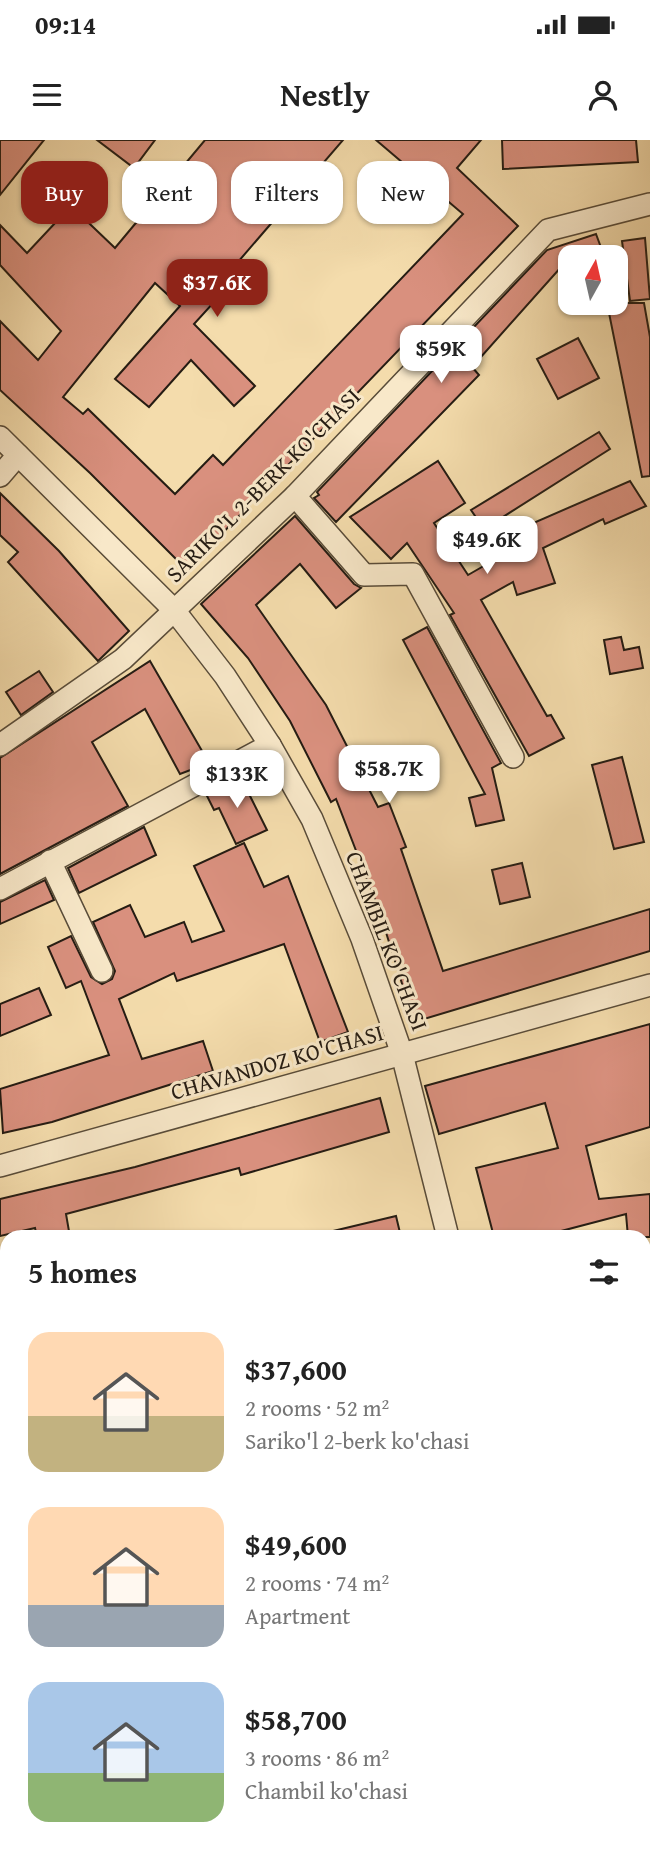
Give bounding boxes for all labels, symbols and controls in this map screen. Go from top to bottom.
text: 09:14 [35,5,96,44]
text: Nestly [280,71,370,118]
icon: menu [28,76,66,114]
icon: person [584,76,622,114]
chip: Buy [21,161,108,224]
chip: Rent [122,161,217,224]
chip: Filters [231,161,343,224]
chip: New [357,161,449,224]
north arrow [558,245,628,315]
map controls [558,245,628,315]
pin: $37.6K [160,260,274,319]
text: $37.6K [183,265,251,298]
pin: $59K [400,326,482,385]
text: $59K [416,331,466,364]
street label: SARIKO'L 2-BERK KO'CHASI [158,380,367,589]
pin: $49.6K [430,516,544,576]
text: $49.6K [453,522,521,555]
pin: $58.7K [332,746,446,805]
pin: $133K [188,750,286,810]
text: $58.7K [355,751,423,784]
text: $133K [206,756,268,789]
street label: CHAMBIL KO'CHASI [338,846,437,1035]
street label: CHAVANDOZ KO'CHASI [167,1015,387,1108]
text: 5 homes [28,1250,137,1294]
icon: filters [585,1253,623,1291]
text: $37,600 [245,1347,347,1391]
icon: home [84,1360,168,1444]
text: 2 rooms · 52 m² [245,1391,389,1424]
text: Sariko'l 2-berk ko'chasi [245,1424,469,1457]
text: $49,600 [245,1522,347,1566]
icon: home [84,1535,168,1619]
text: 2 rooms · 74 m² [245,1566,389,1599]
text: Apartment [245,1599,350,1632]
text: $58,700 [245,1697,347,1741]
icon: home [84,1710,168,1794]
text: 3 rooms · 86 m² [245,1741,389,1774]
text: Chambil ko'chasi [245,1774,408,1807]

